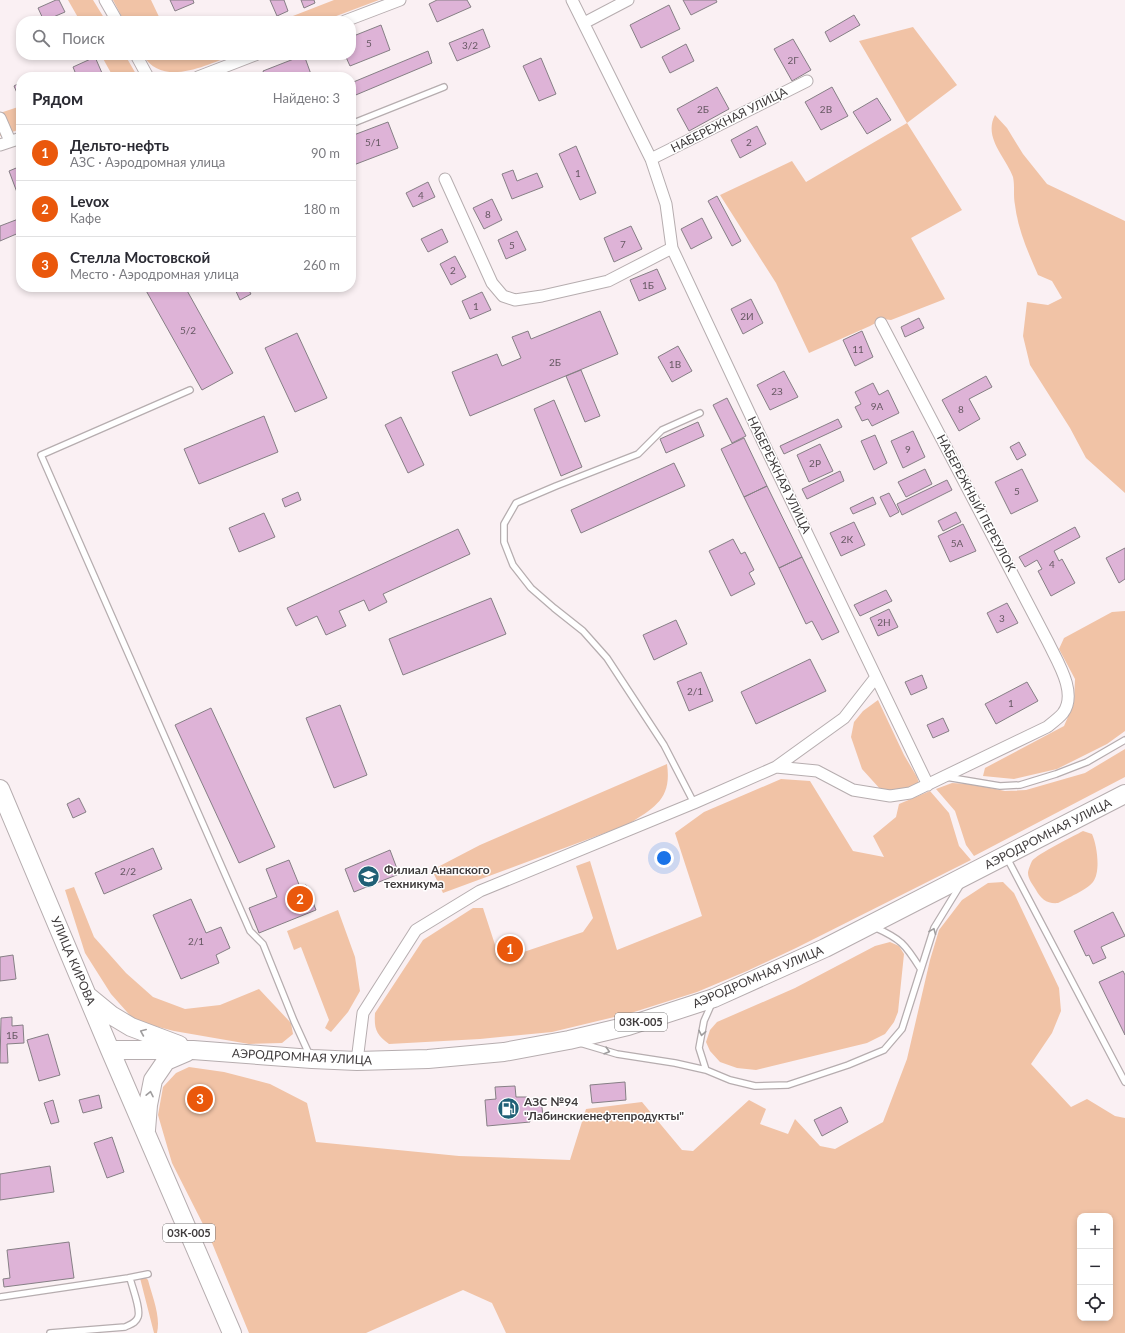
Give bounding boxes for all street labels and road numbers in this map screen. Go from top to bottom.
street label: НАБЕРЕЖНАЯ УЛИЦА [668,83,790,155]
street label: НАБЕРЕЖНАЯ УЛИЦА [744,414,815,537]
street label: НАБЕРЕЖНЫЙ ПЕРЕУЛОК [934,431,1019,574]
street label: АЭРОДРОМНАЯ УЛИЦА [982,795,1115,872]
street label: УЛИЦА КИРОВА [48,914,99,1008]
street label: АЭРОДРОМНАЯ УЛИЦА [690,942,826,1011]
road number: 03К-005 [615,1013,667,1031]
street label: АЭРОДРОМНАЯ УЛИЦА [231,1045,373,1068]
road number: 03К-005 [163,1224,215,1242]

